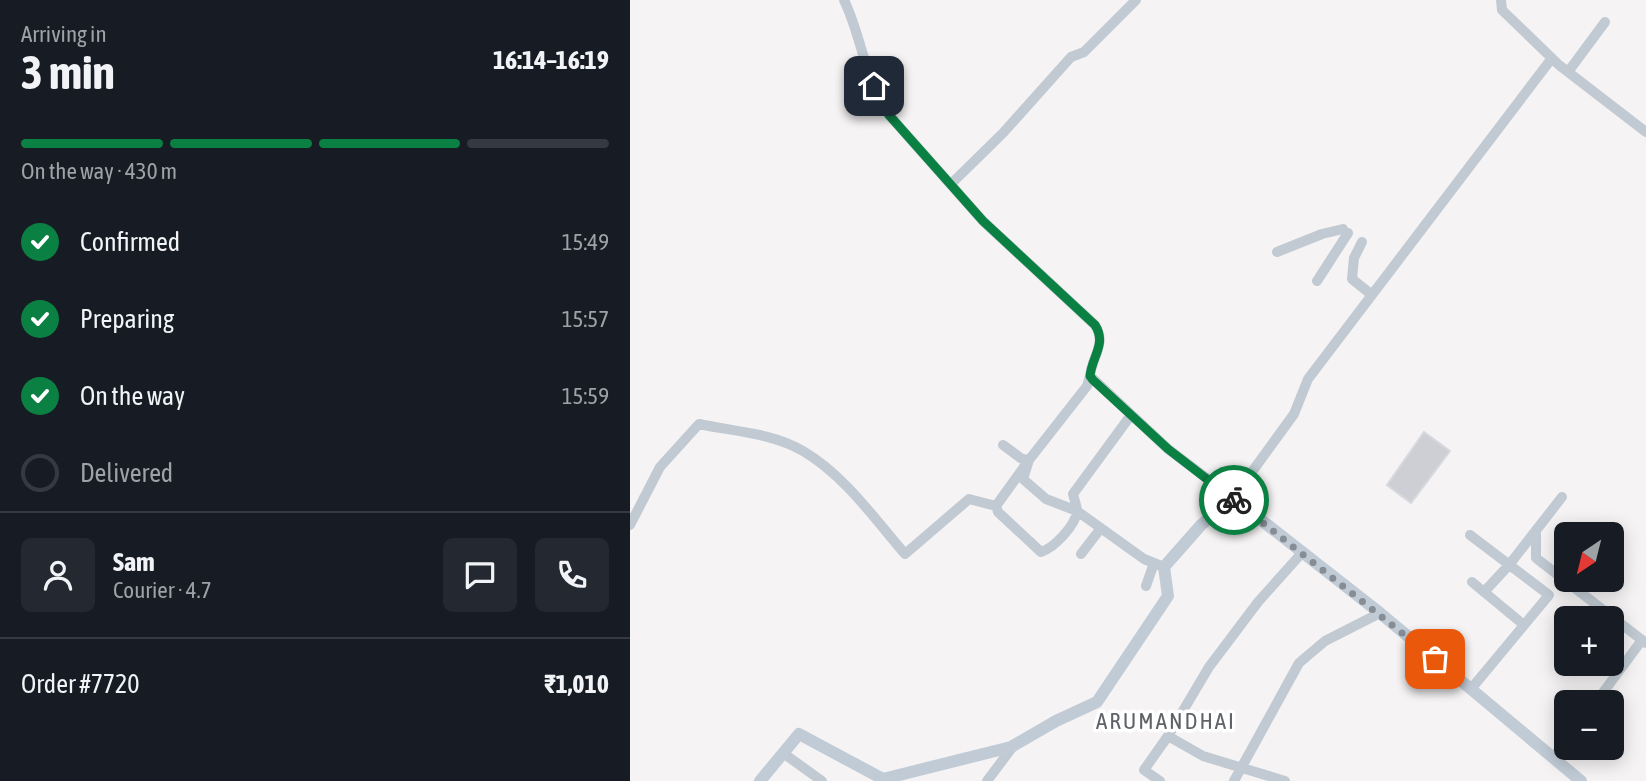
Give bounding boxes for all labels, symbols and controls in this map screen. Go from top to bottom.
text: Arriving in [21,21,107,47]
text: 16:14–16:19 [493,45,609,75]
text: 3 min [21,46,115,99]
pin [844,56,904,116]
icon: home [855,67,893,105]
text: On the way · 430 m [21,158,177,184]
icon: check [21,223,59,261]
text: Confirmed [80,227,180,257]
text: 15:49 [562,229,609,255]
icon: check [21,300,59,338]
text: Preparing [80,304,174,334]
text: 15:57 [562,306,609,332]
icon: check [21,377,59,415]
text: On the way [80,381,185,411]
text: 15:59 [562,383,609,409]
text: Delivered [80,458,173,488]
courier [1199,465,1269,535]
icon: bike [1215,481,1253,519]
north arrow [1554,522,1624,592]
map controls [1554,522,1624,760]
button: person [21,538,95,612]
button: chat [443,538,517,612]
button: phone [535,538,609,612]
text: Sam [113,547,155,577]
text: Courier · 4.7 [113,577,212,603]
button: + [1554,606,1624,676]
pin [1405,629,1465,689]
icon: bag [1416,640,1454,678]
text: Order #7720 [21,669,140,699]
text: ₹1,010 [544,669,609,699]
button: − [1554,690,1624,760]
district label: ARUMANDHAI [1096,708,1236,734]

